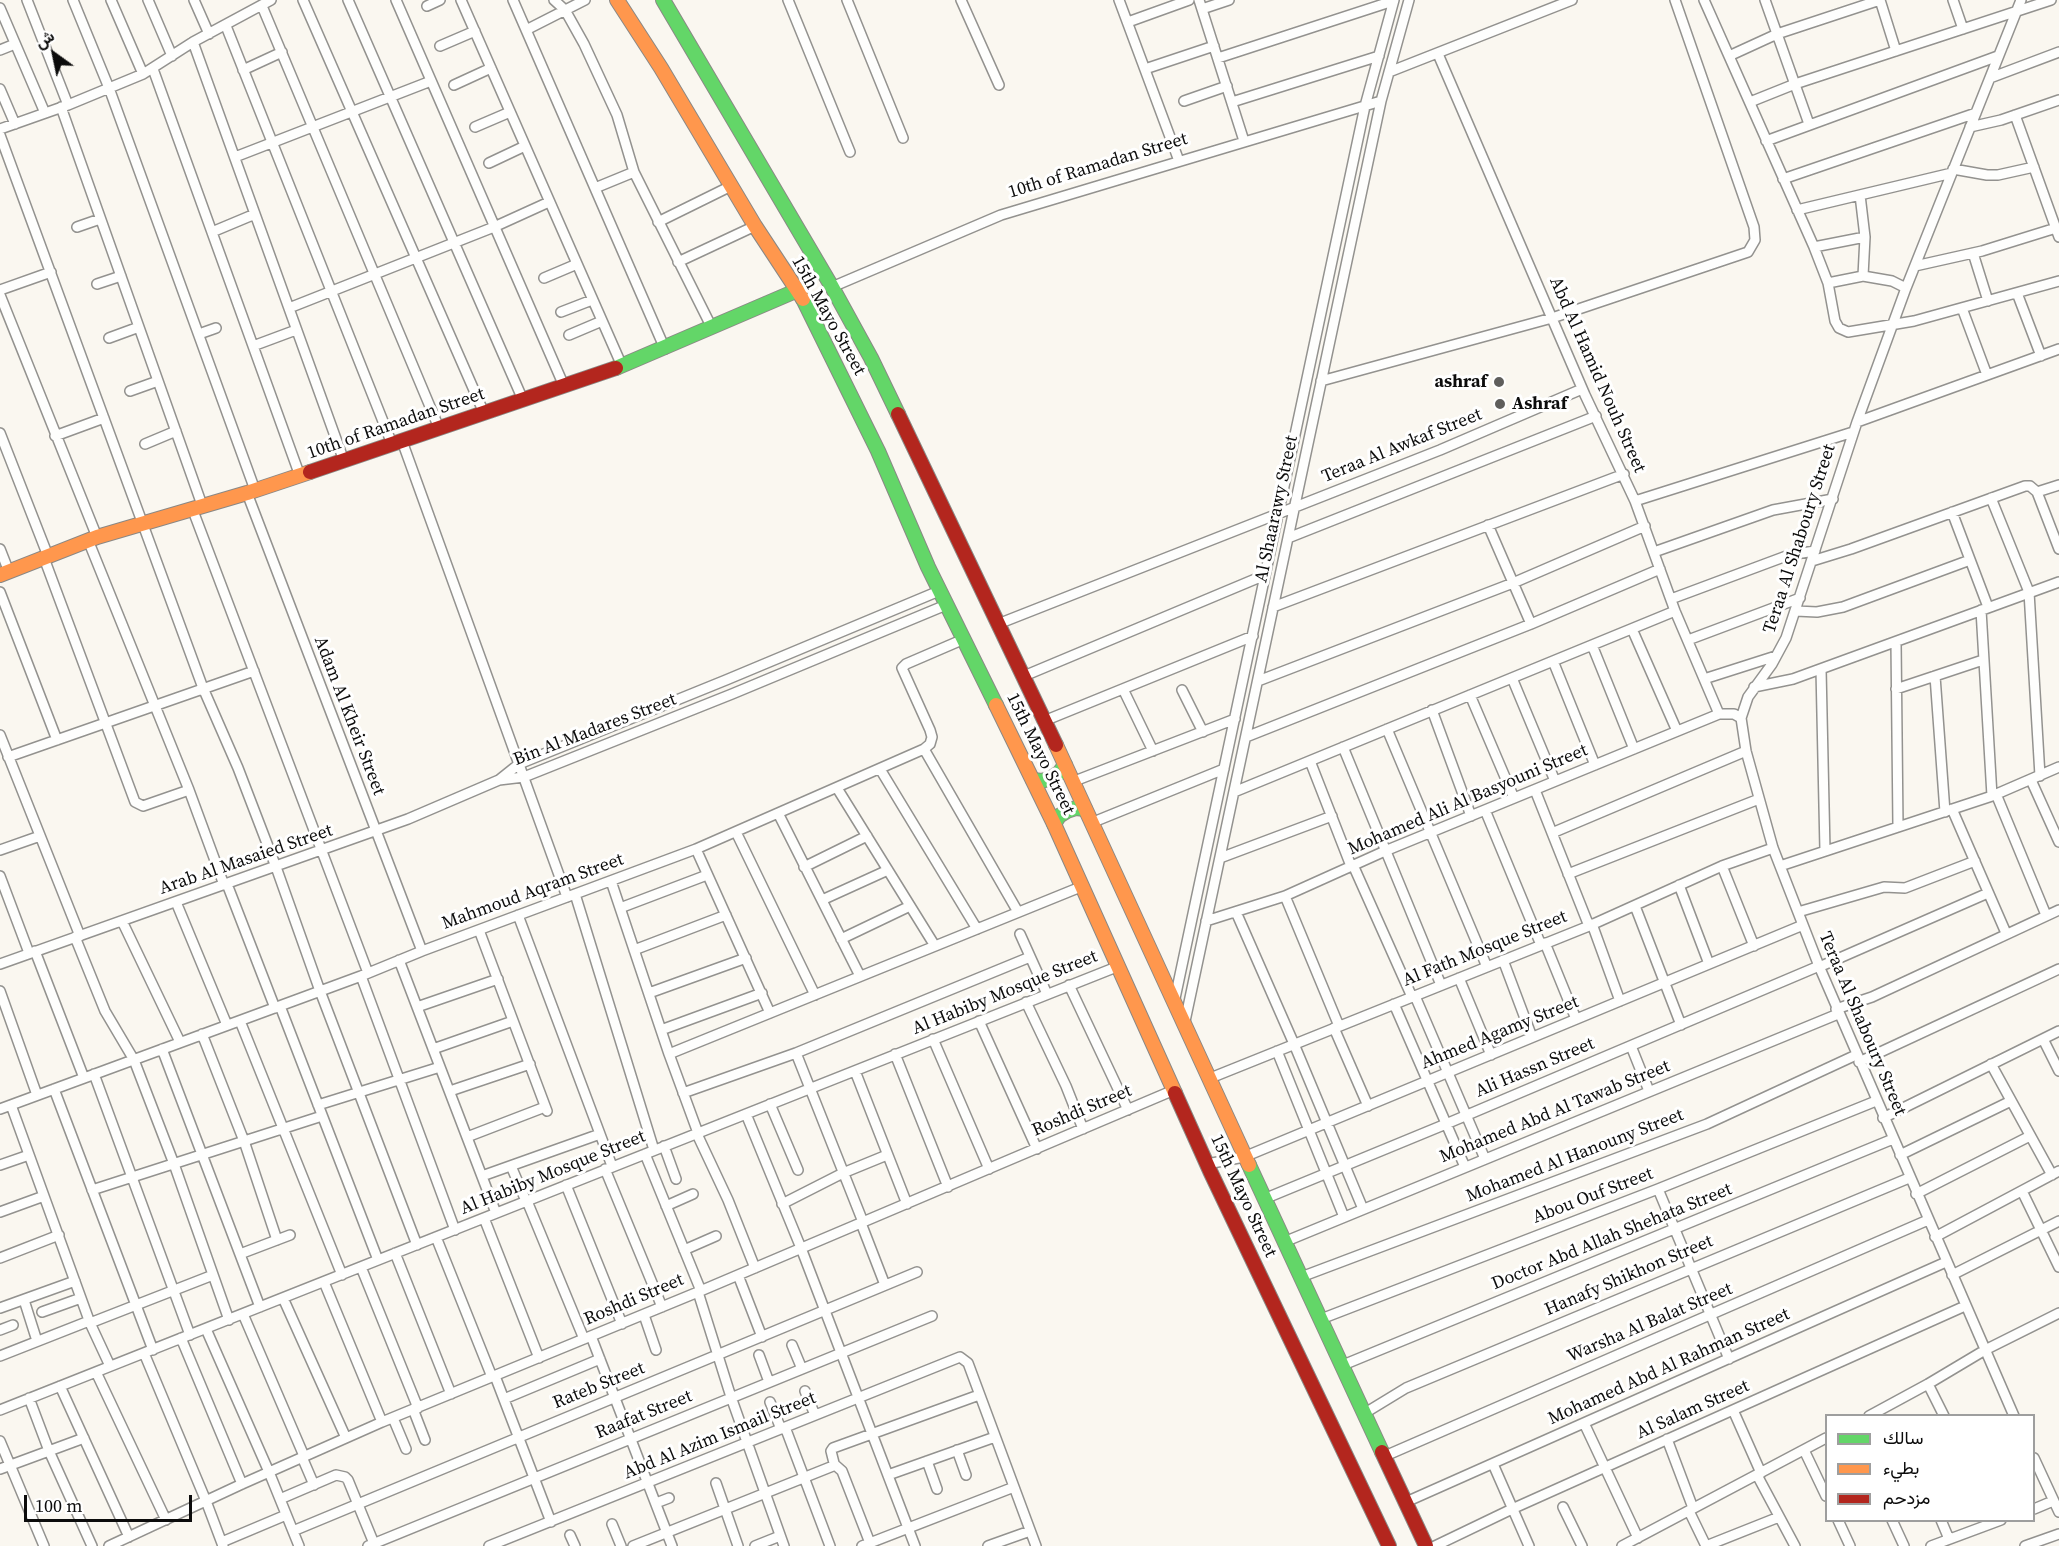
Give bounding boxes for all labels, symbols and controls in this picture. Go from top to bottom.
north arrow [24,24,84,84]
text: ش [30,24,58,53]
street label: 10th of Ramadan Street [1006,128,1190,204]
street label: 15th Mayo Street [786,253,870,379]
street label: Abd Al Hamid Nouh Street [1544,274,1650,476]
place label: ashraf [1434,371,1487,393]
marker: ashraf [1492,375,1506,389]
street label: 10th of Ramadan Street [304,383,488,465]
place label: Ashraf [1512,393,1567,415]
marker: Ashraf [1493,397,1507,411]
street label: Teraa Al Awkaf Street [1319,404,1485,488]
street label: Al Shaarawy Street [1251,434,1303,584]
street label: Teraa Al Shaboury Street [1759,442,1841,636]
street label: Adam Al Kheir Street [309,634,389,798]
street label: Bin Al Madares Street [511,689,679,771]
street label: 15th Mayo Street [1001,689,1079,819]
street label: Mohamed Ali Al Basyouni Street [1345,740,1591,860]
street label: Arab Al Masaied Street [156,820,336,900]
street label: Mahmoud Aqram Street [439,849,627,935]
street label: Al Fath Mosque Street [1400,906,1570,992]
street label: Teraa Al Shaboury Street [1813,929,1911,1119]
street label: Al Habiby Mosque Street [909,946,1101,1040]
street label: Ahmed Agamy Street [1418,991,1582,1075]
street label: Ali Hassn Street [1472,1033,1598,1103]
street label: Mohamed Abd Al Tawab Street [1437,1056,1673,1168]
street label: Roshdi Street [1029,1080,1135,1142]
street label: Mohamed Al Hanouny Street [1463,1105,1687,1207]
street label: Al Habiby Mosque Street [457,1126,649,1220]
street label: 15th Mayo Street [1205,1131,1281,1261]
street label: Abou Ouf Street [1530,1163,1656,1229]
street label: Doctor Abd Allah Shehata Street [1489,1179,1735,1295]
street label: Hanafy Shikhon Street [1542,1231,1716,1321]
street label: Roshdi Street [581,1269,687,1331]
street label: Warsha Al Balat Street [1564,1278,1736,1368]
street label: Mohamed Abd Al Rahman Street [1545,1304,1793,1430]
street label: Rateb Street [550,1358,648,1414]
street label: Al Salam Street [1633,1376,1753,1444]
street label: Raafat Street [593,1386,695,1444]
street label: Abd Al Azim Ismail Street [621,1388,819,1484]
legend [1825,1414,2035,1522]
text: سالك [1883,1425,1923,1450]
text: بطيء [1883,1455,1919,1480]
scale bar [27,1483,195,1521]
text: مزدحم [1883,1485,1930,1510]
text: 100 m [35,1493,82,1518]

